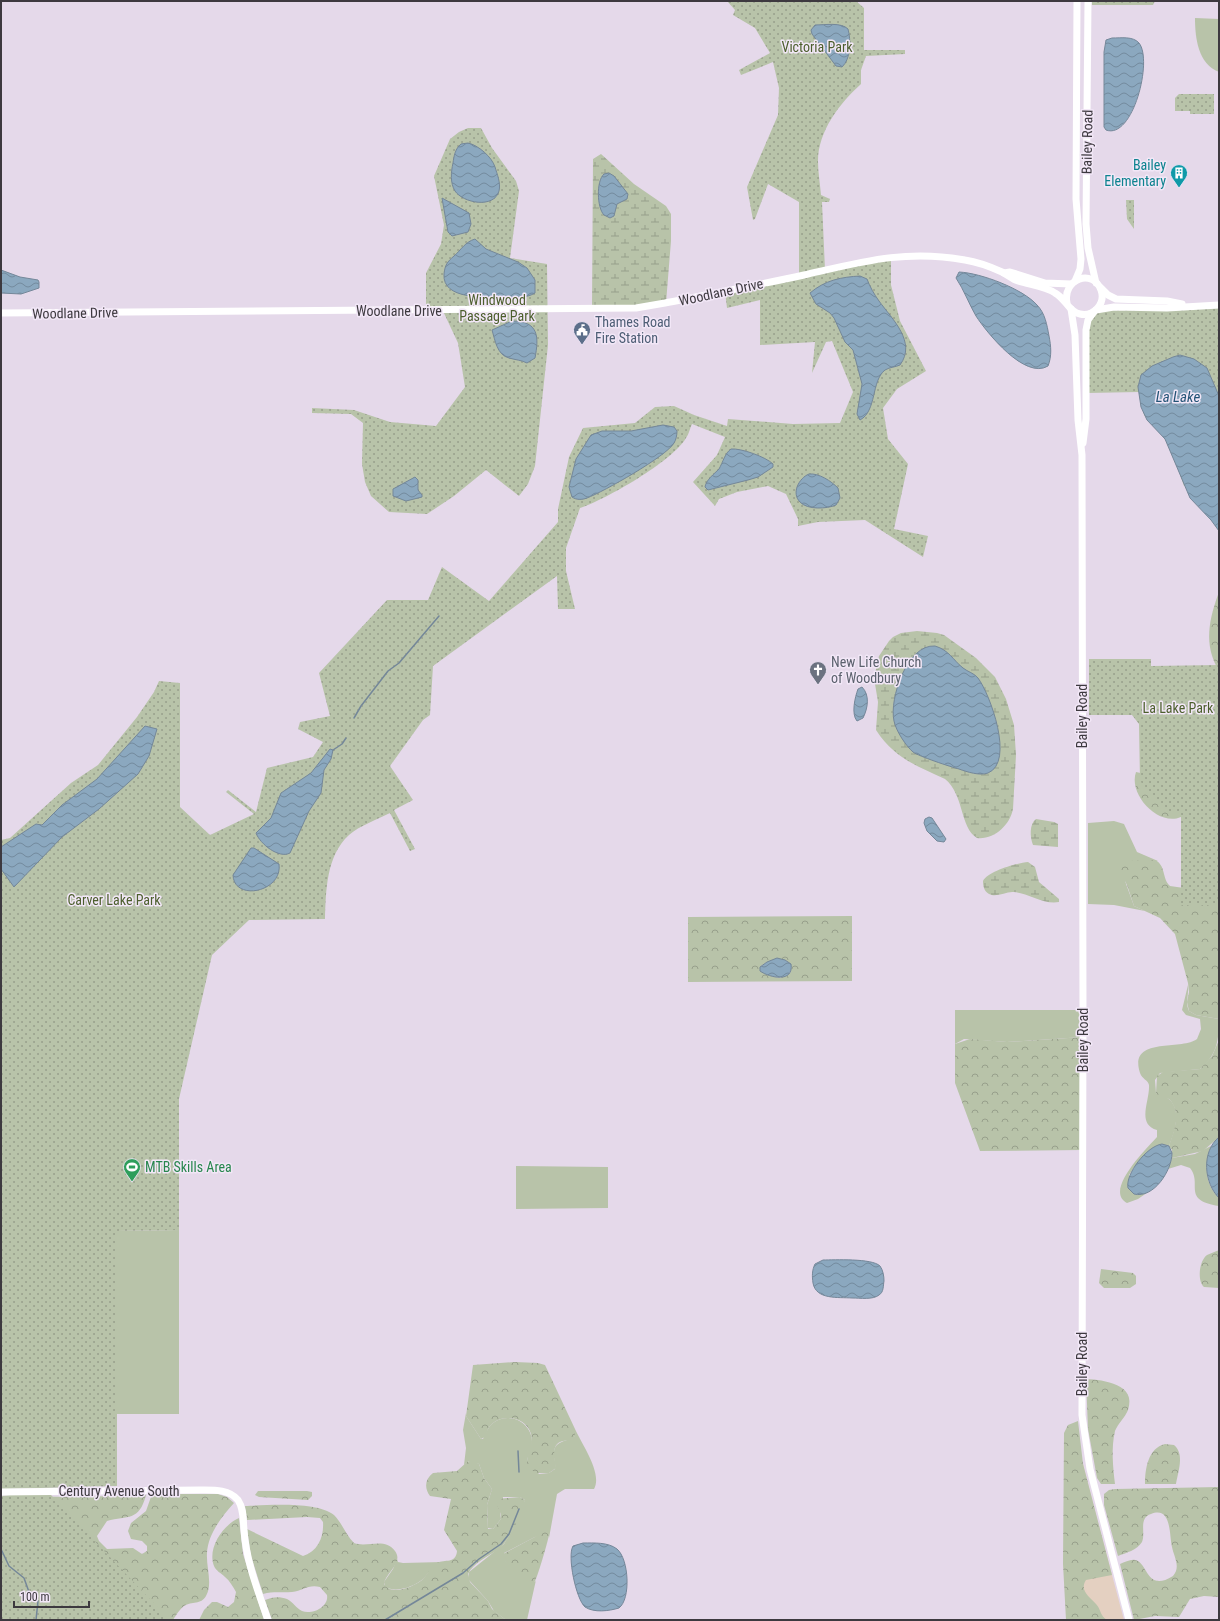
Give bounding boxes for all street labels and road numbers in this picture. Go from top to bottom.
street label: Bailey Road [1078,110,1096,174]
street label: Woodlane Drive [677,275,765,309]
street label: Woodlane Drive [356,303,442,319]
street label: Woodlane Drive [32,304,119,322]
street label: Bailey Road [1074,684,1090,748]
street label: Bailey Road [1075,1008,1091,1072]
street label: Bailey Road [1074,1332,1090,1396]
street label: Century Avenue South [58,1483,180,1499]

